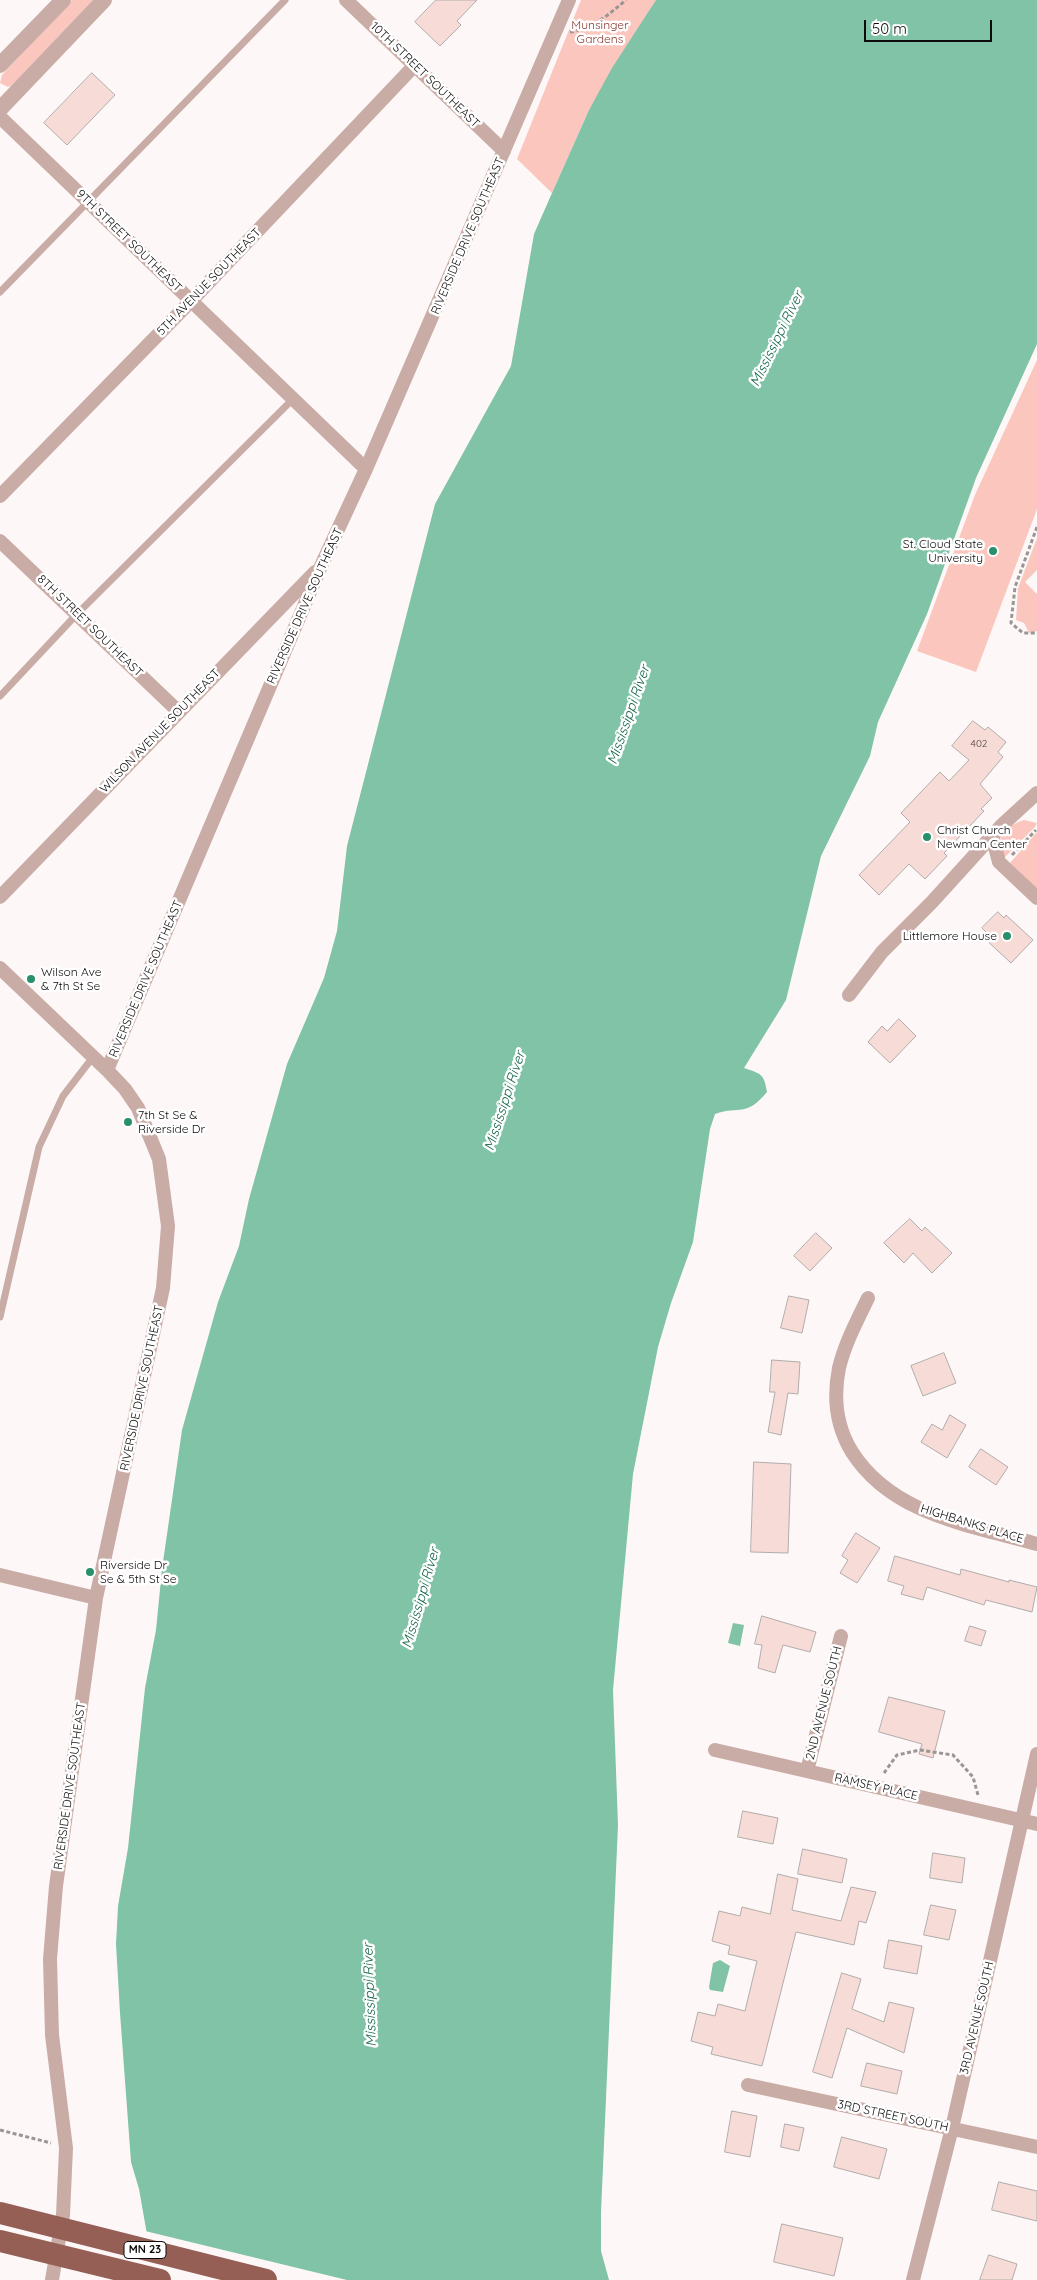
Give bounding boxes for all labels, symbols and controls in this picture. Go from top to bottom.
scale bar [867,10,994,42]
park label: Munsinger Gardens [571,18,629,46]
street label: 10TH STREET SOUTHEAST [368,19,482,131]
text: 50 m [872,19,907,38]
street label: RIVERSIDE DRIVE SOUTHEAST [428,155,508,317]
street label: 9TH STREET SOUTHEAST [73,187,185,295]
street label: 5TH AVENUE SOUTHEAST [154,225,264,339]
water label: Mississippi River [747,289,807,389]
street label: RIVERSIDE DRIVE SOUTHEAST [264,526,346,686]
place label: St. Cloud State University [903,537,983,565]
marker: St. Cloud State University [987,545,999,557]
street label: 8TH STREET SOUTHEAST [34,572,146,680]
water label: Mississippi River [604,663,654,767]
street label: WILSON AVENUE SOUTHEAST [97,666,223,796]
house number: 402 [971,738,987,750]
place label: Christ Church Newman Center [937,823,1027,851]
marker: Christ Church Newman Center [921,831,933,843]
street label: RIVERSIDE DRIVE SOUTHEAST [106,898,186,1060]
place label: Littlemore House [903,929,997,943]
marker: Littlemore House [1001,930,1013,942]
place label: Wilson Ave & 7th St Se [41,965,102,993]
marker: Wilson Ave & 7th St Se [25,973,37,985]
water label: Mississippi River [481,1049,529,1153]
place label: 7th St Se & Riverside Dr [138,1108,205,1136]
marker: 7th St Se & Riverside Dr [122,1116,134,1128]
street label: RIVERSIDE DRIVE SOUTHEAST [117,1304,167,1472]
street label: HIGHBANKS PLACE [919,1501,1025,1547]
water label: Mississippi River [399,1546,443,1650]
place label: Riverside Dr Se & 5th St Se [100,1558,177,1586]
marker: Riverside Dr Se & 5th St Se [84,1566,96,1578]
street label: 2ND AVENUE SOUTH [803,1645,845,1761]
street label: RIVERSIDE DRIVE SOUTHEAST [51,1701,89,1871]
street label: RAMSEY PLACE [833,1770,919,1804]
water label: Mississippi River [360,1943,380,2047]
street label: 3RD AVENUE SOUTH [957,1960,997,2076]
street label: 3RD STREET SOUTH [836,2097,950,2135]
road number: MN 23 [124,2242,166,2258]

